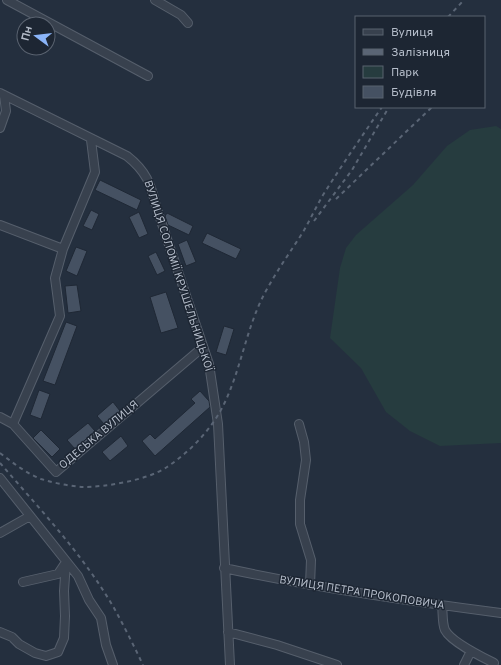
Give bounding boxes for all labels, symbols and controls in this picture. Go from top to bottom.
north arrow [16,16,56,56]
legend [355,16,485,108]
text: Пн [19,25,36,43]
text: Вулиця [391,25,433,41]
text: Залізниця [391,45,450,61]
text: Парк [391,65,419,81]
text: Будівля [391,85,437,101]
street label: ВУЛИЦЯ СОЛОМІЇ КРУШЕЛЬНИЦЬКОЇ [140,178,217,374]
street label: ОДЕСЬКА ВУЛИЦЯ [56,398,142,472]
street label: ВУЛИЦЯ ПЕТРА ПРОКОПОВИЧА [278,573,446,613]

